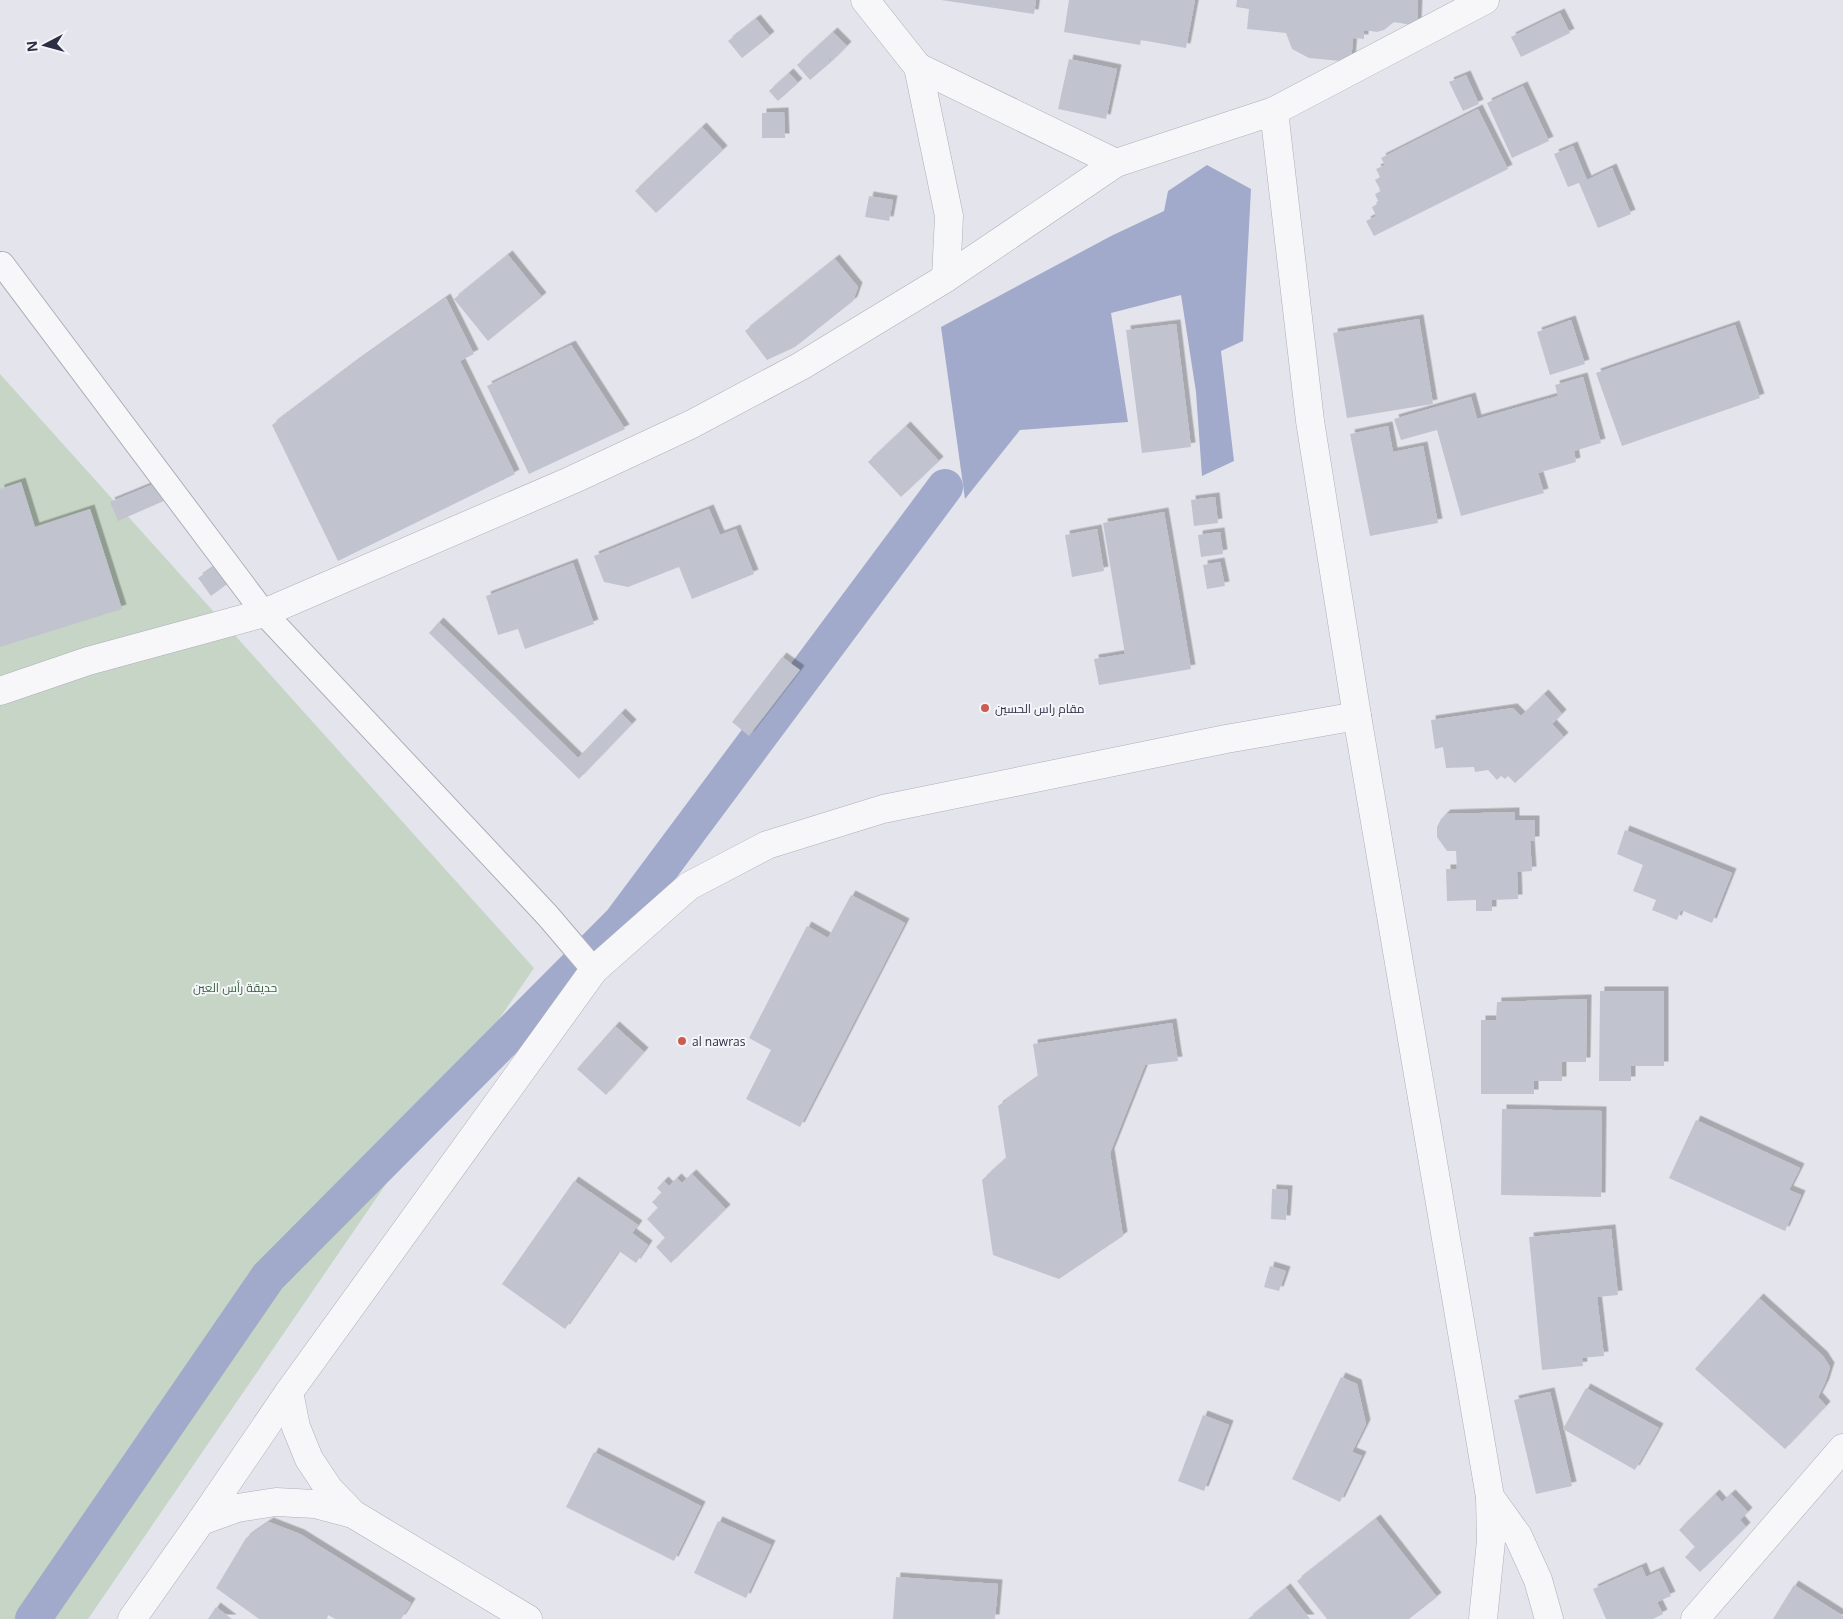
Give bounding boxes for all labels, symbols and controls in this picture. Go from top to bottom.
north arrow [20,20,70,70]
text: N [22,40,42,53]
place label: مقام راس الحسين [995,700,1085,717]
marker: مقام راس الحسين [979,702,991,714]
park label: حديقة رأس العين [193,979,277,996]
place label: al nawras [692,1033,746,1050]
marker: al nawras [676,1035,688,1047]

